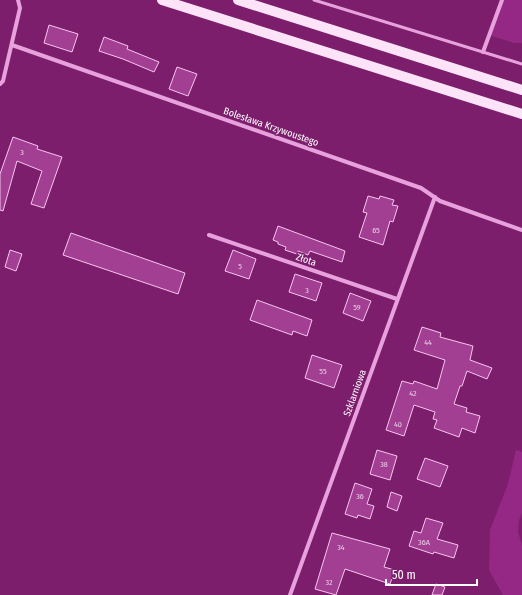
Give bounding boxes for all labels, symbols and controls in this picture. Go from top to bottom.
street label: Bolesława Krzywoustego [222,105,320,149]
house number: 3 [20,148,24,157]
house number: 65 [372,226,380,235]
street label: Złota [294,251,318,269]
house number: 5 [238,262,242,271]
house number: 3 [305,286,309,295]
house number: 59 [353,303,361,312]
house number: 44 [424,338,432,347]
house number: 55 [319,367,327,376]
street label: Szklarniowa [341,368,369,418]
house number: 42 [409,389,417,398]
house number: 40 [394,420,402,429]
house number: 38 [380,460,388,469]
house number: 36 [356,492,364,501]
house number: 36A [418,538,431,547]
house number: 34 [337,543,345,552]
scale bar [386,561,477,587]
text: 50 m [392,568,416,582]
house number: 32 [325,578,333,587]

